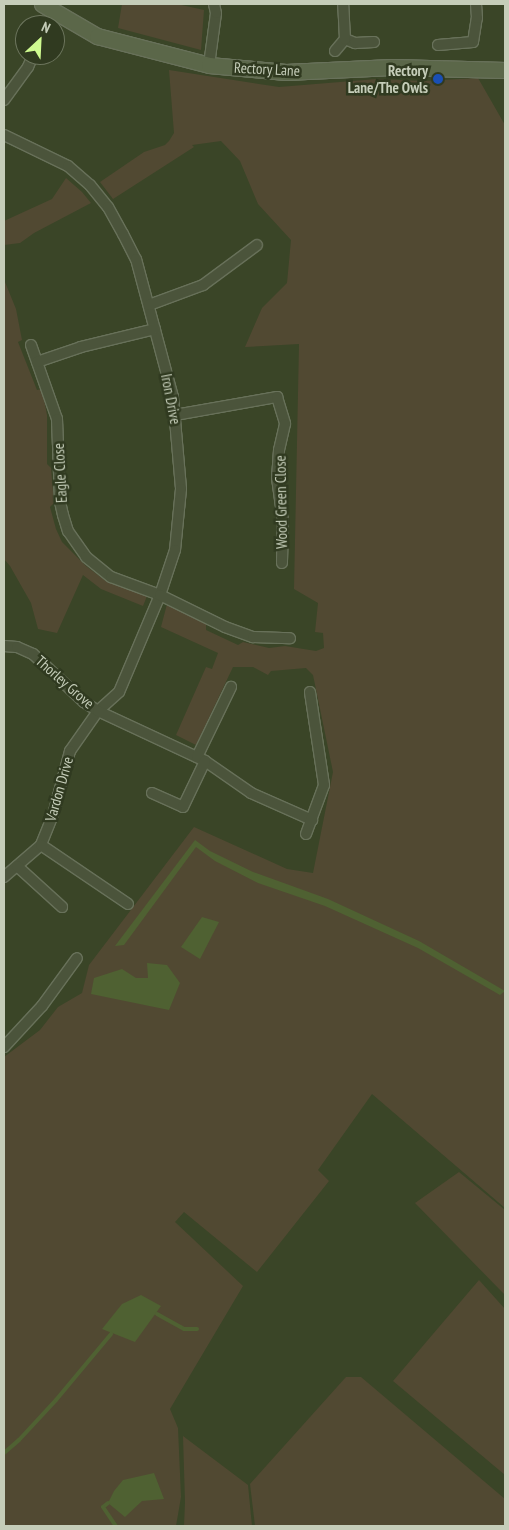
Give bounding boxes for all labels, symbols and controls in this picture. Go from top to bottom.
north arrow [15,15,65,65]
text: N [39,18,53,37]
street label: Rectory Lane [233,58,301,80]
place label: Rectory Lane/The Owls [348,61,428,96]
marker: Rectory Lane/The Owls [432,73,444,85]
street label: Iron Drive [157,372,185,426]
street label: Eagle Close [49,443,71,503]
street label: Wood Green Close [271,455,291,549]
street label: Thorley Grove [32,652,98,712]
street label: Vardon Drive [41,755,77,823]

